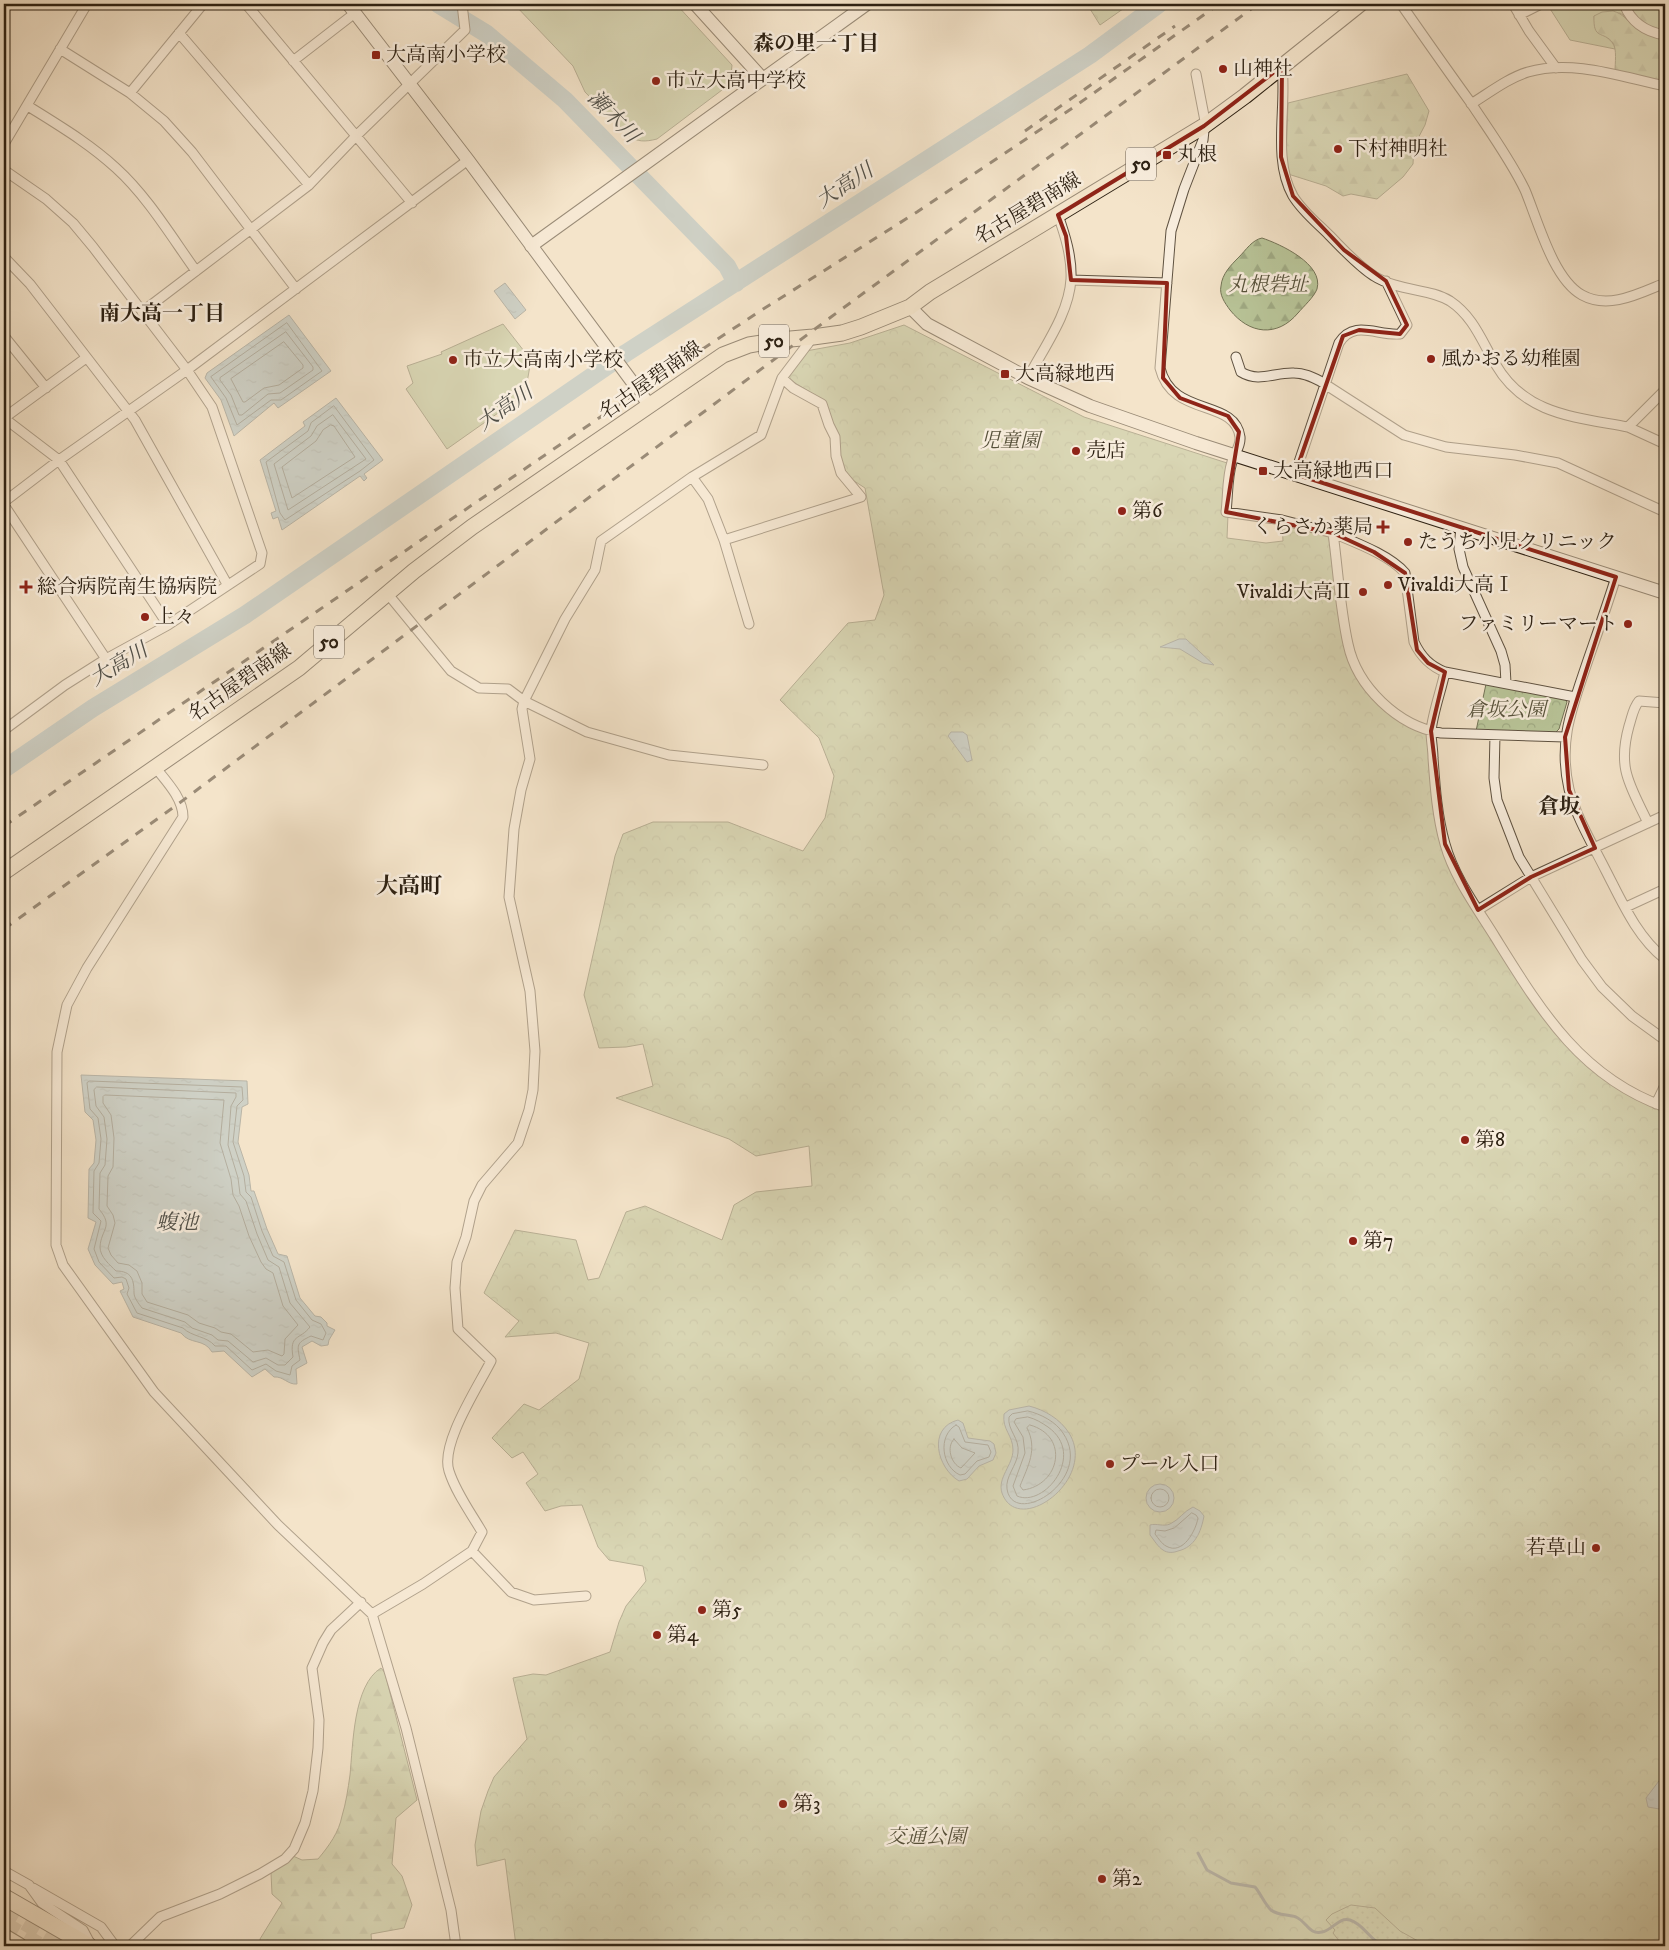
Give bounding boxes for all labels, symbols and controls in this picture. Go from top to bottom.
district label: 森の里一丁目 [753,31,879,57]
place label: 大高南小学校 [386,43,506,68]
marker: 大高南小学校 [370,49,382,61]
place label: 山神社 [1233,57,1293,82]
marker: 山神社 [1217,63,1229,75]
place label: 市立大高中学校 [666,69,806,94]
marker: 市立大高中学校 [650,75,662,87]
water label: 瀬木川 [582,85,646,150]
place label: 下村神明社 [1348,137,1448,162]
place label: 丸根 [1177,143,1217,168]
marker: 下村神明社 [1332,143,1344,155]
road number: 50 [1126,147,1156,180]
marker: 丸根 [1161,149,1173,161]
water label: 大高川 [812,157,880,214]
street label: 名古屋碧南線 [970,167,1086,251]
park label: 丸根砦址 [1228,273,1310,298]
district label: 南大高一丁目 [99,301,225,327]
road number: 50 [759,324,789,358]
street label: 名古屋碧南線 [595,336,707,426]
place label: 風かおる幼稚園 [1441,347,1581,372]
place label: 市立大高南小学校 [463,348,623,373]
marker: 風かおる幼稚園 [1425,353,1437,365]
marker: 市立大高南小学校 [447,354,459,366]
place label: 大高緑地西 [1015,362,1115,387]
marker: 大高緑地西 [999,368,1011,380]
water label: 大高川 [472,378,540,437]
park label: 児童園 [980,429,1043,454]
place label: 売店 [1086,439,1126,464]
marker: 売店 [1070,445,1082,457]
place label: 大高緑地西口 [1273,459,1393,484]
marker: 大高緑地西口 [1257,465,1269,477]
place label: 第6 [1132,499,1163,524]
marker: 第6 [1116,505,1128,517]
place label: くらさか薬局 [1253,515,1373,540]
marker: くらさか薬局 [1377,521,1389,533]
place label: たうち小児クリニック [1418,530,1617,555]
marker: たうち小児クリニック [1402,536,1414,548]
place label: Vivaldi大高Ⅰ [1397,573,1514,598]
place label: 総合病院南生協病院 [37,575,217,600]
marker: Vivaldi大高Ⅰ [1382,579,1394,591]
marker: 総合病院南生協病院 [19,580,33,594]
place label: Vivaldi大高Ⅱ [1236,580,1353,605]
marker: Vivaldi大高Ⅱ [1357,586,1369,598]
place label: 上々 [155,605,195,630]
marker: 上々 [139,611,151,623]
place label: ファミリーマート [1458,612,1618,637]
marker: ファミリーマート [1622,618,1634,630]
road number: 50 [314,626,344,659]
water label: 大高川 [85,637,154,692]
street label: 名古屋碧南線 [184,638,296,728]
park label: 倉坂公園 [1466,698,1549,723]
district label: 倉坂 [1538,794,1580,820]
district label: 大高町 [376,873,442,900]
place label: 第8 [1475,1128,1505,1153]
marker: 第8 [1459,1134,1471,1146]
water label: 蝮池 [156,1210,200,1236]
place label: 第7 [1363,1229,1394,1254]
marker: 第7 [1347,1235,1359,1247]
place label: プール入口 [1120,1452,1219,1477]
marker: プール入口 [1104,1458,1116,1470]
place label: 若草山 [1526,1536,1586,1561]
marker: 若草山 [1590,1542,1602,1554]
place label: 第5 [712,1598,742,1623]
marker: 第5 [696,1604,708,1616]
place label: 第4 [667,1623,699,1648]
marker: 第4 [651,1629,663,1641]
place label: 第3 [793,1792,820,1817]
marker: 第3 [777,1798,789,1810]
park label: 交通公園 [886,1825,969,1850]
place label: 第2 [1112,1867,1142,1892]
marker: 第2 [1096,1873,1108,1885]

